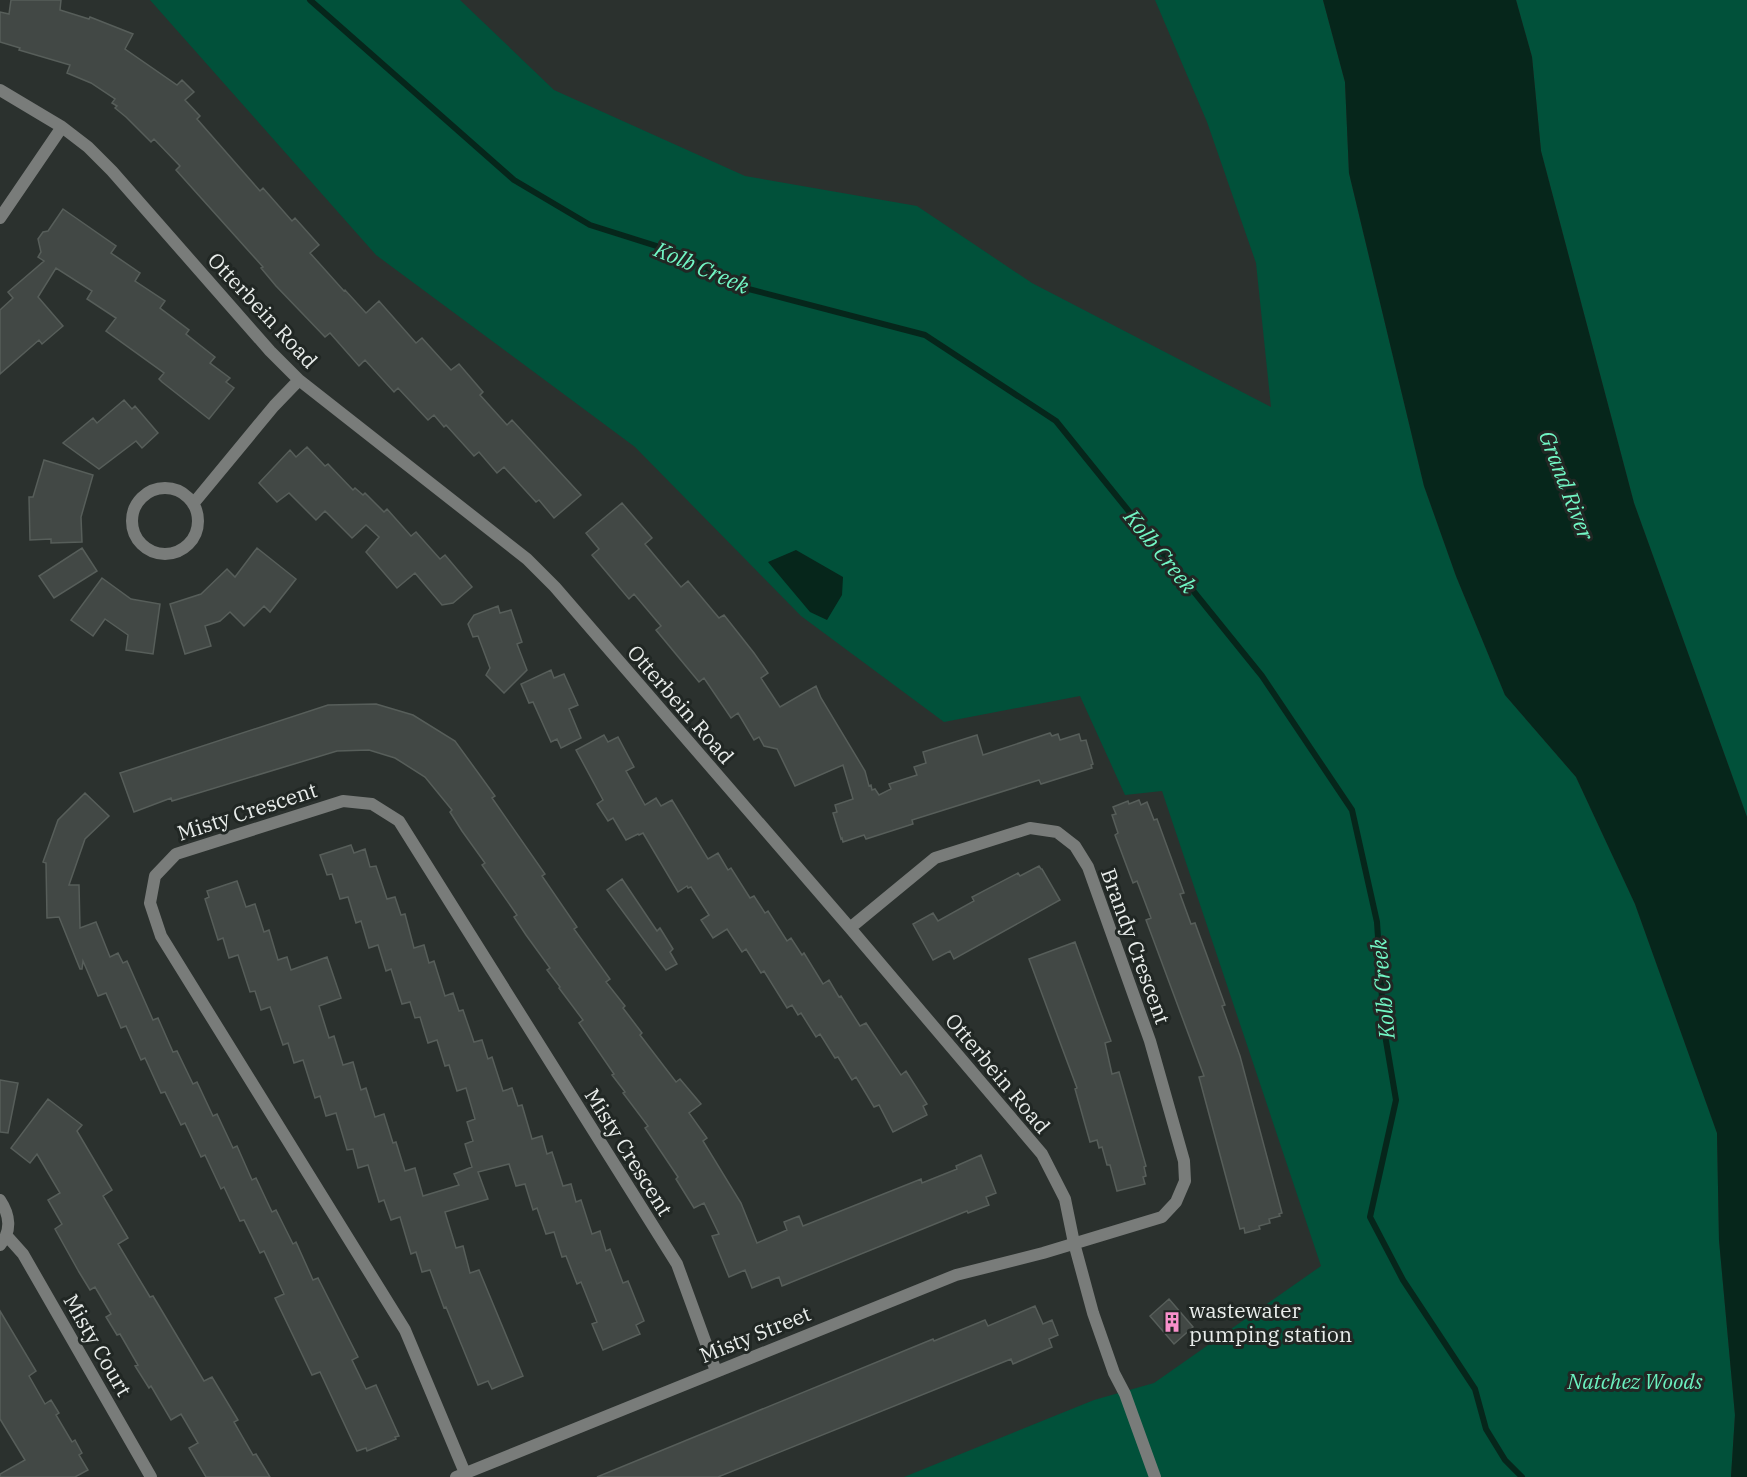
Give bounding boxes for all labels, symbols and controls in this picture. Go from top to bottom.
water label: Kolb Creek [649,234,754,300]
street label: Otterbein Road [202,246,324,374]
water label: Grand River [1533,426,1602,545]
water label: Kolb Creek [1118,502,1204,599]
street label: Otterbein Road [621,639,741,770]
street label: Misty Crescent [174,775,320,847]
street label: Brandy Crescent [1095,864,1177,1028]
water label: Kolb Creek [1363,937,1401,1041]
street label: Otterbein Road [939,1007,1057,1139]
street label: Misty Crescent [579,1083,679,1221]
street label: Misty Court [57,1289,139,1401]
place label: wastewater pumping station [1189,1296,1352,1348]
street label: Misty Street [695,1299,815,1369]
building icon: wastewater pumping station [1160,1310,1184,1334]
park label: Natchez Woods [1566,1367,1703,1395]

